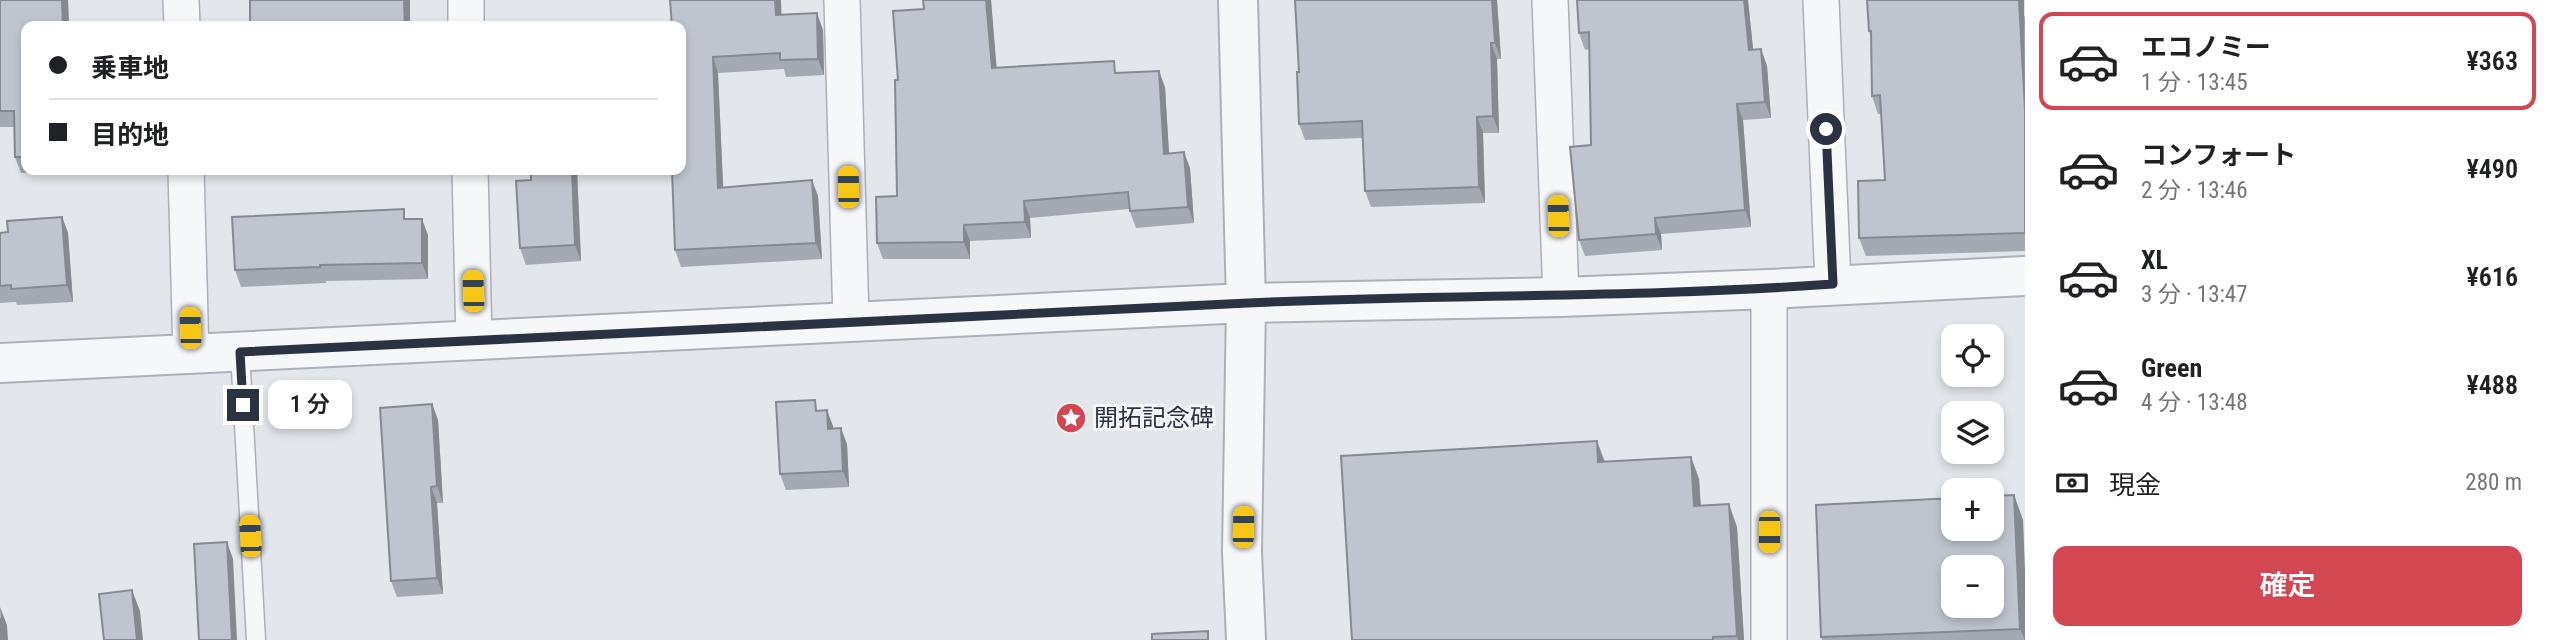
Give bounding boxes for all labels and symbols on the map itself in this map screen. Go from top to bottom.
route start [1810,113,1842,145]
car [838,166,859,208]
car [1547,195,1570,237]
car [462,270,485,312]
car [179,307,202,349]
callout: 1 分 [268,380,352,430]
route end [227,389,259,421]
place icon: 開拓記念碑 [1054,401,1088,435]
place label: 開拓記念碑 [1094,404,1214,432]
car [1233,506,1254,548]
car [1759,511,1780,553]
car [239,514,262,558]

